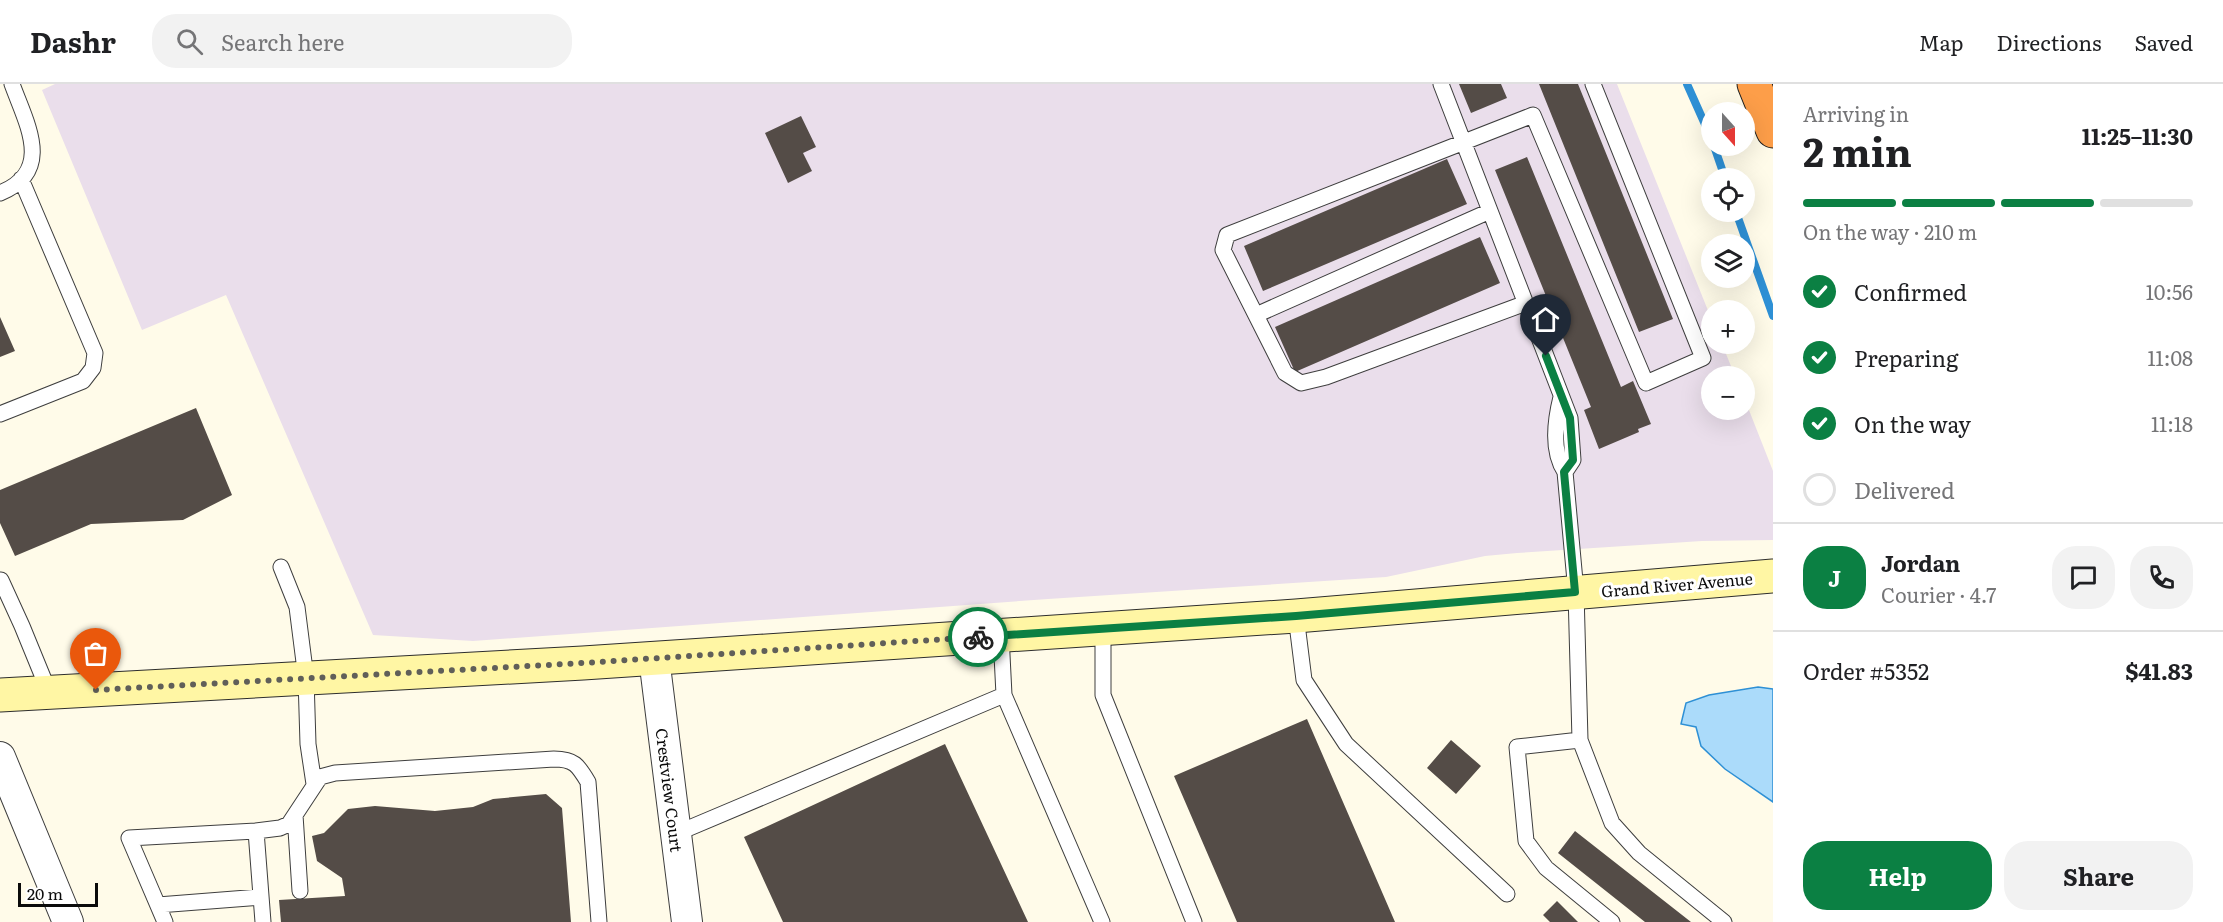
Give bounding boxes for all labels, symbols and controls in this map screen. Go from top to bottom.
search box [152,14,572,68]
text: Dashr [30,20,116,62]
icon: search [173,25,206,58]
text: Search here [221,25,344,58]
text: Map [1919,26,1964,57]
text: Directions [1997,26,2102,57]
text: Saved [2135,26,2193,57]
text: Arriving in [1803,98,1909,128]
north arrow [1701,102,1755,156]
map controls [1701,102,1755,420]
text: 11:25–11:30 [2082,119,2193,152]
text: 2 min [1803,121,1912,179]
button: locate [1701,168,1755,222]
text: On the way · 210 m [1803,216,1977,246]
button: layers [1701,234,1755,288]
icon: check [1803,275,1836,308]
text: Confirmed [1854,275,1967,308]
text: 10:56 [2146,276,2193,306]
pin [1520,294,1571,356]
button: + [1701,300,1755,354]
icon: home [1529,303,1562,336]
icon: check [1803,341,1836,374]
text: Preparing [1854,341,1958,374]
text: 11:08 [2147,342,2193,372]
button: − [1701,366,1755,420]
icon: check [1803,407,1836,440]
text: On the way [1854,407,1971,440]
text: 11:18 [2151,408,2193,438]
text: Delivered [1854,473,1955,506]
text: Jordan [1881,546,1960,579]
button: chat [2052,546,2115,609]
button: phone [2130,546,2193,609]
text: J [1828,561,1841,594]
street label: Grand River Avenue [1600,565,1754,603]
text: Courier · 4.7 [1881,579,1996,609]
courier [948,607,1008,667]
icon: bike [962,621,995,654]
pin [70,628,121,690]
icon: bag [79,637,112,670]
text: Order #5352 [1803,654,1929,687]
text: $41.83 [2125,654,2193,687]
street label: Crestview Court [650,727,690,854]
button: Help [1803,841,1992,910]
button: Share [2004,841,2193,910]
scale bar [18,880,98,908]
text: 20 m [27,881,63,905]

